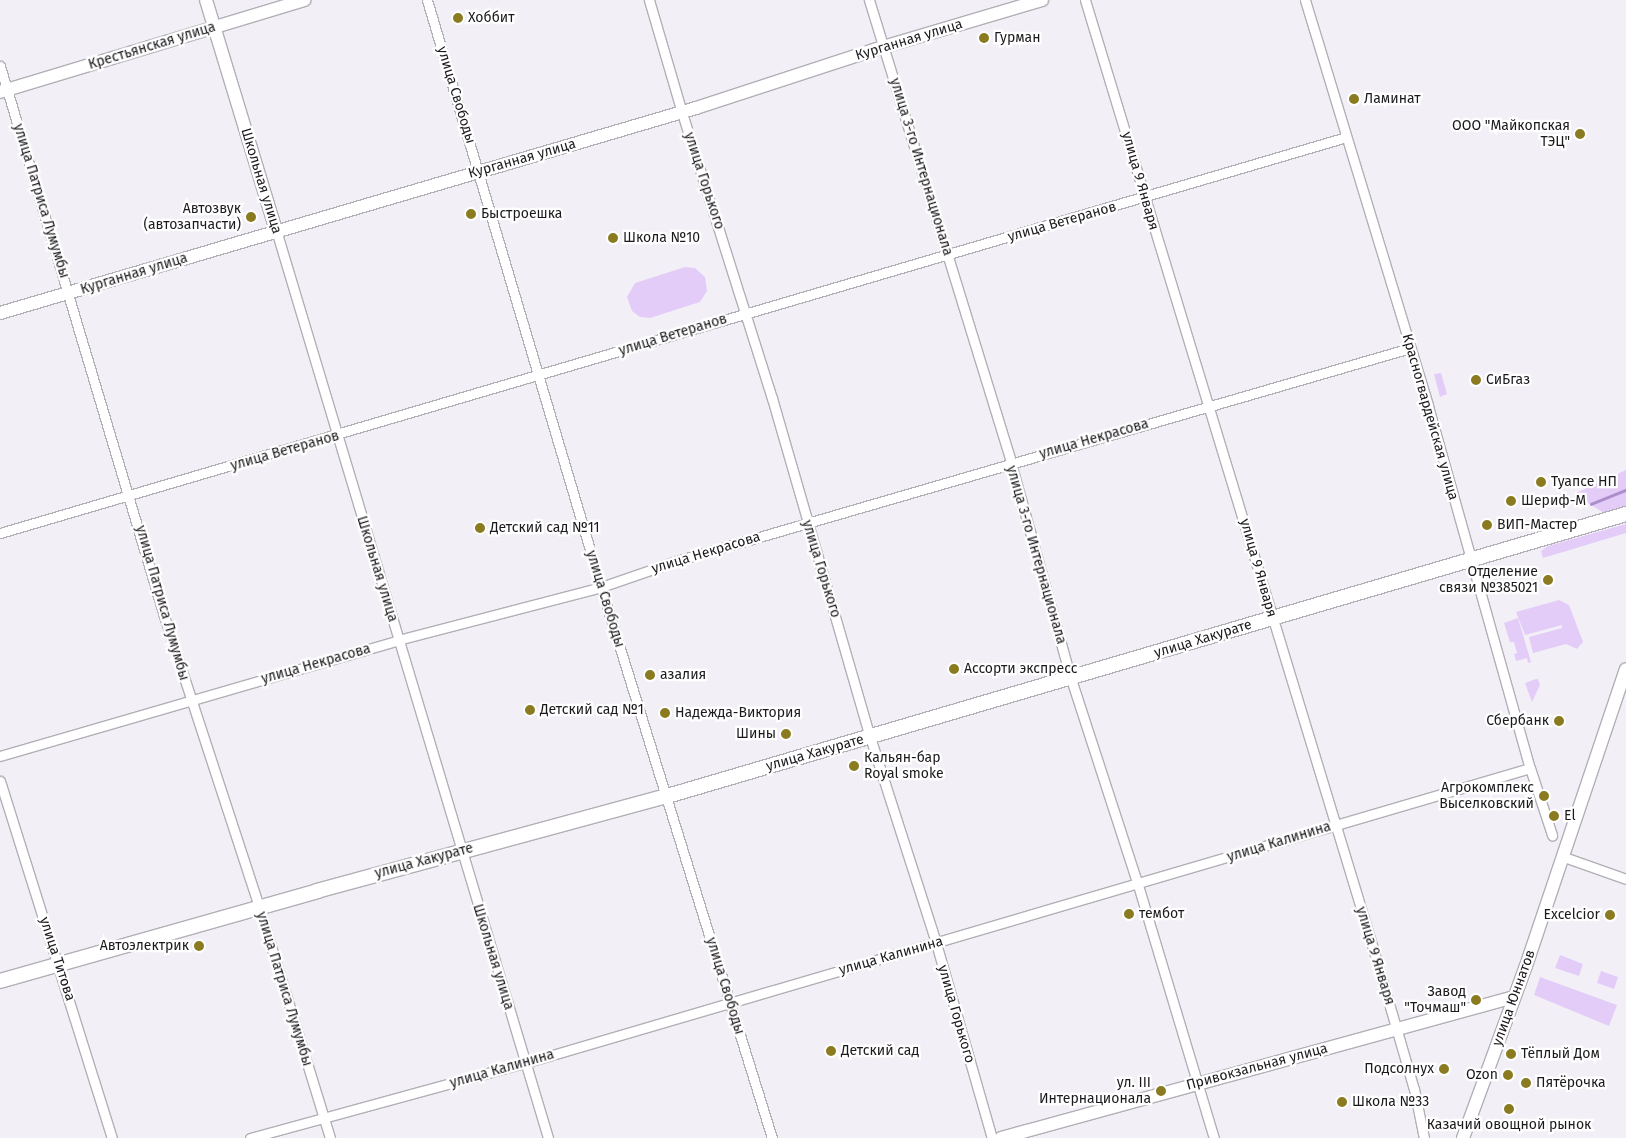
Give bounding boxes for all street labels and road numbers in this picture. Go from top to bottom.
street label: Курганная улица [853,16,965,64]
street label: Крестьянская улица [86,19,218,73]
street label: улица Свободы [433,44,479,146]
street label: улица 3-го Интернационала [886,76,956,258]
street label: улица Патриса Лумумбы [10,122,72,280]
street label: Школьная улица [237,126,285,236]
street label: улица Горького [680,130,728,232]
street label: улица 9 Января [1118,130,1162,232]
street label: Курганная улица [466,136,578,182]
street label: улица Ветеранов [1006,198,1118,246]
street label: Курганная улица [78,250,190,298]
street label: улица Ветеранов [617,311,729,359]
street label: Красногвардейская улица [1398,332,1462,502]
street label: улица Некрасова [1037,415,1151,463]
street label: улица Ветеранов [229,427,341,475]
street label: улица 3-го Интернационала [1002,464,1070,646]
street label: Школьная улица [353,514,401,624]
street label: улица 9 Января [1236,517,1280,619]
street label: улица Горького [798,518,844,620]
street label: улица Патриса Лумумбы [132,524,192,682]
street label: улица Некрасова [650,528,762,578]
street label: улица Свободы [582,548,628,650]
street label: улица Хакурате [1152,616,1254,662]
street label: улица Некрасова [259,640,373,688]
street label: улица Хакурате [764,731,866,775]
street label: улица Калинина [1225,818,1333,866]
street label: улица Хакурате [373,840,475,882]
street label: Школьная улица [469,902,517,1012]
street label: улица 9 Января [1352,905,1398,1007]
street label: улица Патриса Лумумбы [253,910,315,1068]
street label: улица Титова [36,915,78,1003]
street label: улица Калинина [837,933,945,979]
street label: улица Свободы [702,935,748,1037]
street label: улица Юннатов [1489,948,1539,1048]
street label: улица Горького [934,963,978,1065]
street label: Привокзальная улица [1185,1040,1329,1094]
street label: улица Калинина [448,1046,556,1092]

